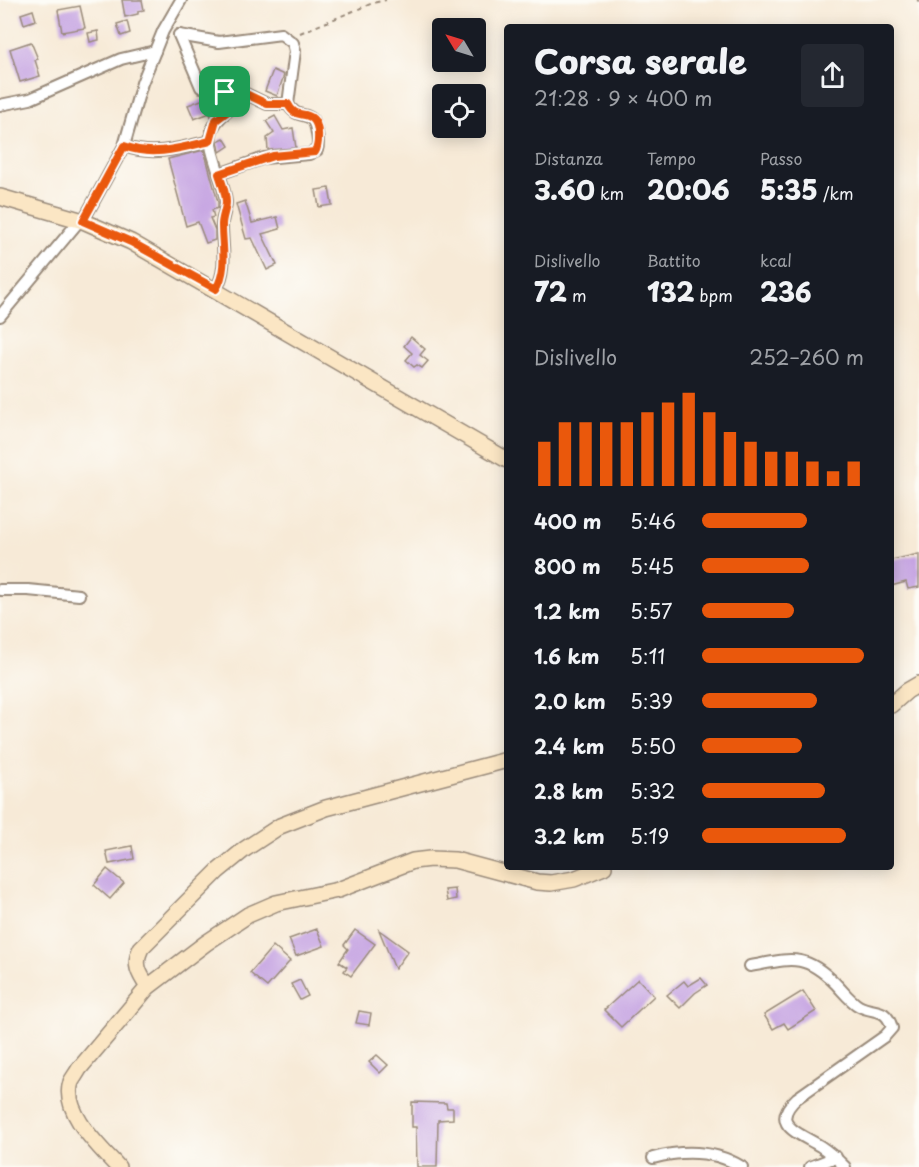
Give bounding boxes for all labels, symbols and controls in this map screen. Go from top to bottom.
north arrow [432,18,486,72]
map controls [432,18,486,138]
text: Corsa serale [534,35,747,85]
button: share [801,44,864,107]
pin [199,66,250,117]
icon: arrive [208,75,241,108]
text: 21:28 · 9 × 400 m [534,83,713,113]
button: locate [432,84,486,138]
text: Distanza [534,146,603,170]
text: Tempo [647,146,696,170]
text: Passo [760,146,802,170]
text: 3.60 [534,170,595,209]
text: 20:06 [647,170,730,209]
text: 5:35 [760,170,818,209]
text: km [595,181,624,205]
text: /km [818,181,854,205]
text: Dislivello [534,248,600,272]
text: Battito [647,248,701,272]
text: kcal [760,248,792,272]
text: 72 [534,272,567,311]
text: 132 [647,272,694,311]
text: 236 [760,272,812,311]
text: m [567,283,587,307]
text: bpm [694,283,733,307]
text: Dislivello [534,342,617,372]
text: 252–260 m [749,342,864,372]
text: 400 m [534,506,602,536]
text: 5:46 [630,506,676,536]
text: 800 m [534,551,601,581]
text: 5:45 [630,551,674,581]
text: 1.2 km [534,596,600,626]
text: 5:57 [630,596,673,626]
text: 1.6 km [534,641,599,671]
text: 5:11 [630,641,665,671]
text: 2.0 km [534,686,606,716]
text: 5:39 [630,686,673,716]
text: 2.4 km [534,731,604,761]
text: 5:50 [630,731,676,761]
text: 2.8 km [534,776,603,806]
text: 5:32 [630,776,675,806]
text: 3.2 km [534,821,605,851]
text: 5:19 [630,821,669,851]

